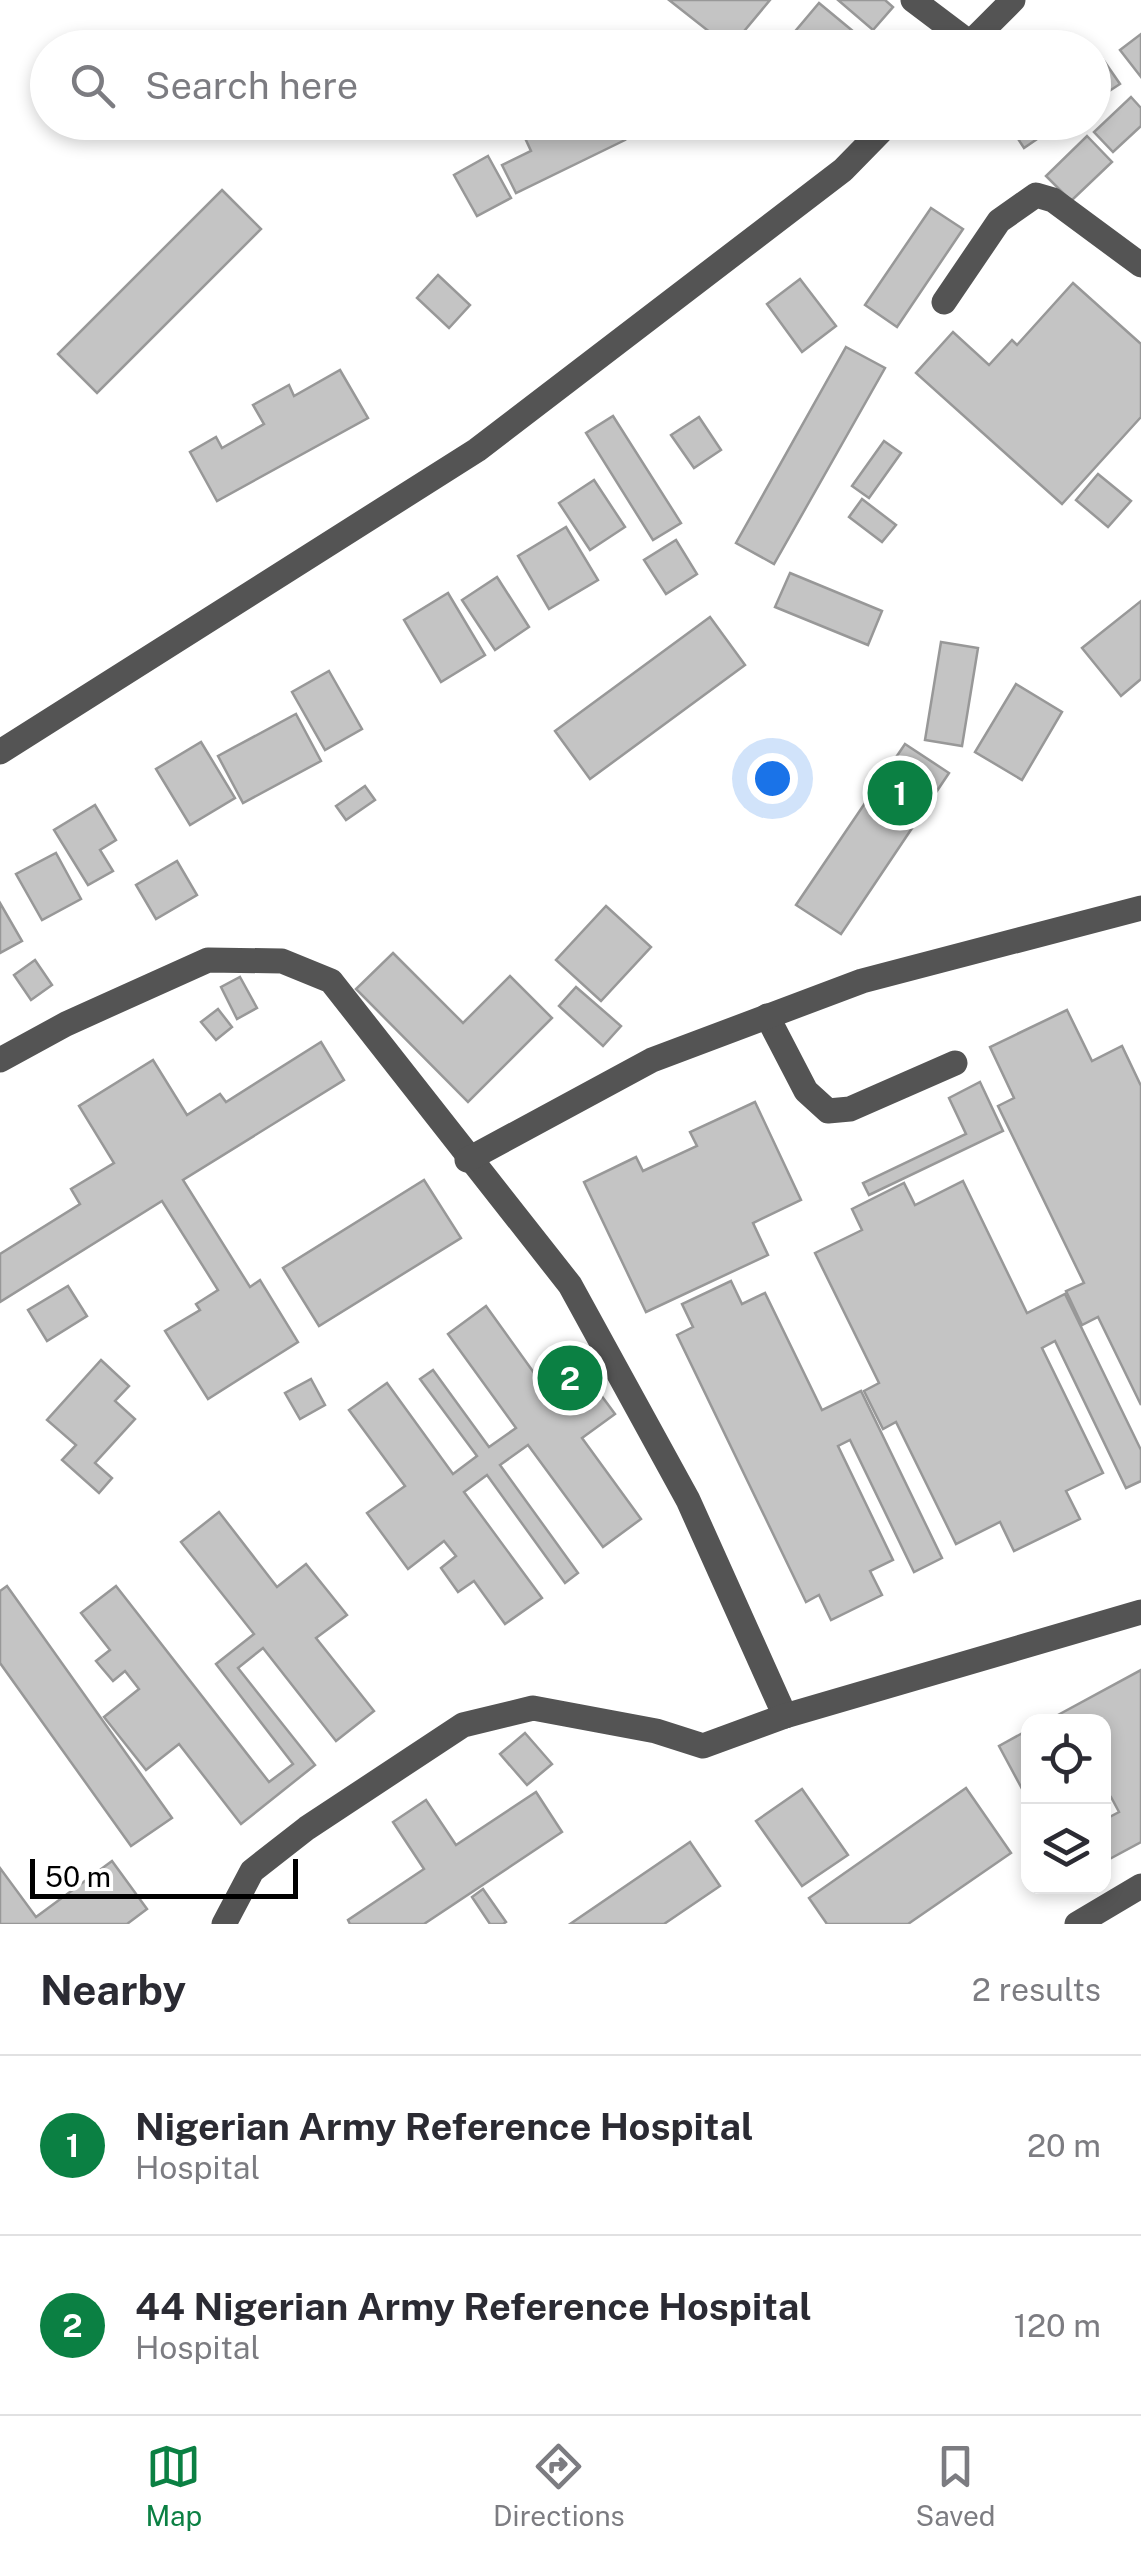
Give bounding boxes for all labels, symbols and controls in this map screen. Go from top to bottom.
search box [30,30,1111,140]
icon: search [65,58,120,113]
text: Search here [145,63,358,108]
your location [747,753,798,804]
pin: 1 [868,756,932,830]
pin: 2 [538,1340,602,1416]
map controls [1021,1714,1111,1894]
button: locate [1021,1714,1111,1804]
button: layers [1021,1804,1111,1894]
scale bar [30,1854,298,1898]
text: 50 m [45,1860,111,1893]
text: Nearby [40,1965,186,2014]
text: 2 results [972,1971,1101,2008]
text: Nigerian Army Reference Hospital [135,2104,753,2149]
text: 1 [66,2127,79,2164]
text: 20 m [1027,2127,1101,2164]
text: Hospital [135,2149,260,2186]
text: 44 Nigerian Army Reference Hospital [135,2284,812,2329]
text: 2 [62,2307,83,2344]
text: 120 m [1014,2307,1101,2344]
text: Hospital [135,2329,260,2366]
tab: Map [145,2439,202,2532]
tab: Directions [493,2439,625,2532]
tab: Saved [915,2439,996,2532]

